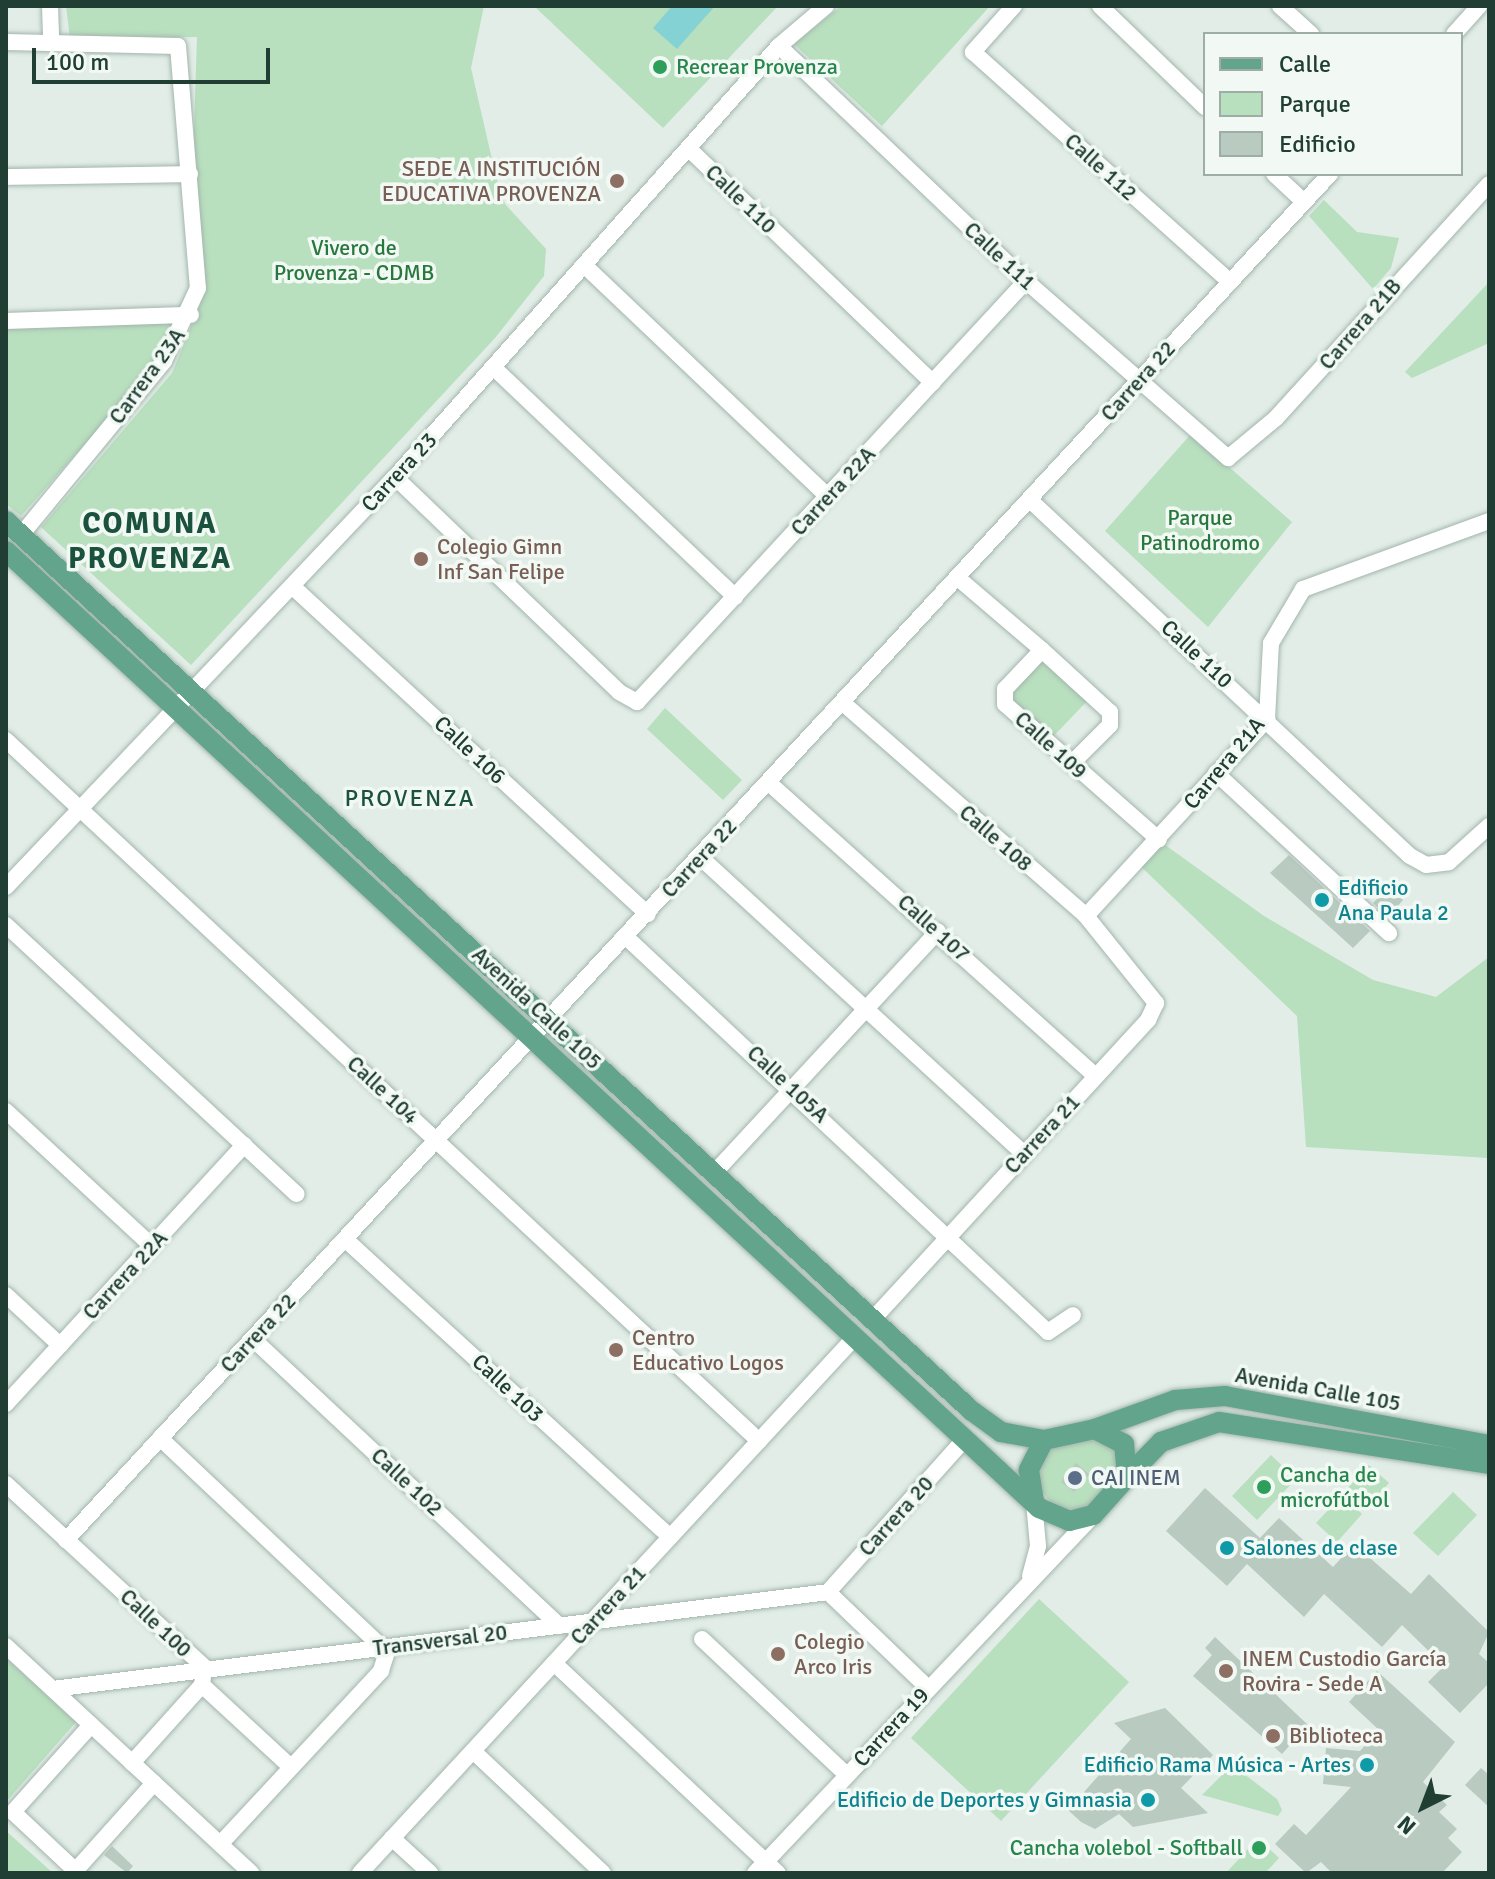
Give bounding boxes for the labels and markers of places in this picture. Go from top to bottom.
place label: Recrear Provenza [676,54,838,80]
marker: Recrear Provenza [651,58,669,76]
place label: SEDE A INSTITUCIÓN EDUCATIVA PROVENZA [382,155,601,206]
marker: SEDE A INSTITUCIÓN EDUCATIVA PROVENZA [608,172,626,190]
place label: Colegio Gimn Inf San Felipe [437,533,565,584]
marker: Colegio Gimn Inf San Felipe [412,550,430,568]
place label: Edificio Ana Paula 2 [1338,874,1449,926]
marker: Edificio Ana Paula 2 [1313,891,1331,909]
place label: Centro Educativo Logos [632,1324,784,1376]
marker: Centro Educativo Logos [607,1341,625,1359]
place label: Cancha de microfútbol [1280,1461,1389,1512]
place label: CAI INEM [1091,1465,1181,1491]
marker: CAI INEM [1066,1469,1084,1487]
marker: Cancha de microfútbol [1255,1478,1273,1496]
place label: Salones de clase [1243,1535,1398,1561]
marker: Salones de clase [1218,1539,1236,1557]
place label: Colegio Arco Iris [794,1628,872,1680]
marker: Colegio Arco Iris [769,1645,787,1663]
place label: INEM Custodio García Rovira - Sede A [1242,1645,1447,1696]
marker: INEM Custodio García Rovira - Sede A [1217,1662,1235,1680]
place label: Biblioteca [1289,1723,1383,1749]
marker: Biblioteca [1264,1727,1282,1745]
place label: Edificio Rama Música - Artes [1084,1752,1351,1778]
marker: Edificio Rama Música - Artes [1358,1756,1376,1774]
place label: Edificio de Deportes y Gimnasia [837,1787,1132,1813]
marker: Edificio de Deportes y Gimnasia [1139,1791,1157,1809]
place label: Cancha volebol - Softball [1010,1835,1243,1861]
marker: Cancha volebol - Softball [1250,1839,1268,1857]

